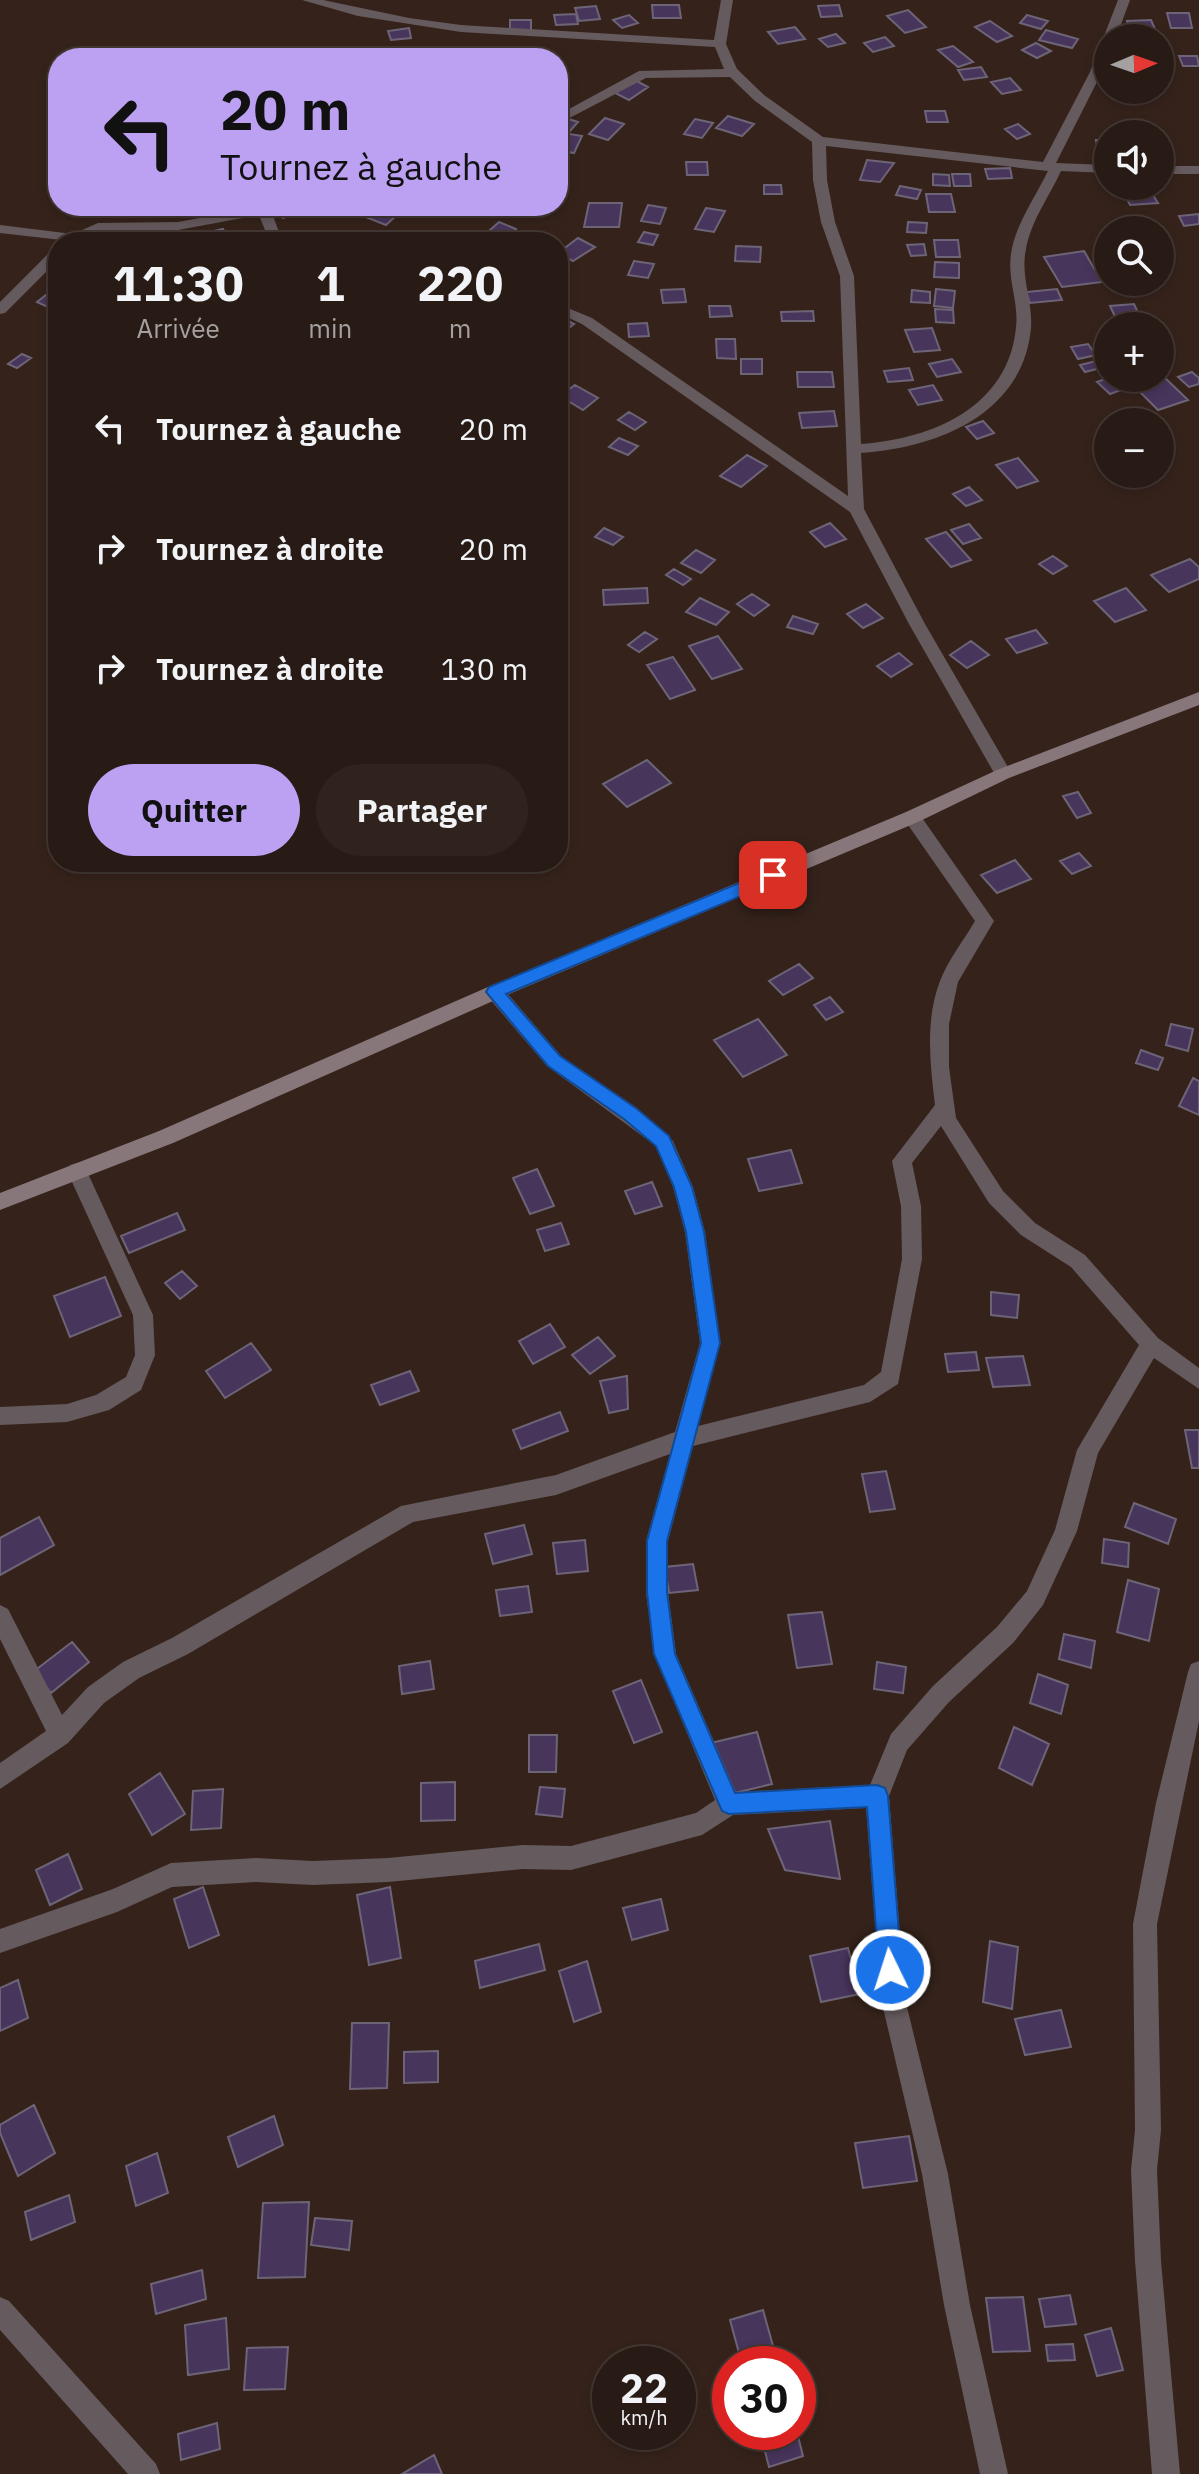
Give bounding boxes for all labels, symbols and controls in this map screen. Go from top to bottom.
north arrow [1094,24,1174,104]
map controls [1094,24,1174,488]
text: 20 m [220,73,350,145]
icon: left [88,80,192,184]
button: sound [1094,120,1174,200]
text: Tournez à gauche [220,143,502,190]
button: search [1094,216,1174,296]
text: 11:30 [113,252,244,314]
text: 1 [316,252,345,314]
text: 220 [417,252,503,314]
text: Arrivée [136,311,220,345]
text: min [308,311,352,345]
text: m [449,311,471,345]
button: + [1094,312,1174,392]
icon: left [88,406,132,450]
button: − [1094,408,1174,488]
text: Tournez à gauche [156,409,402,448]
text: 20 m [459,409,528,448]
icon: right [88,526,132,570]
text: Tournez à droite [156,529,384,568]
text: 20 m [459,529,528,568]
icon: right [88,646,132,690]
text: Tournez à droite [156,649,384,688]
text: 130 m [441,649,528,688]
button: Quitter [88,764,300,856]
button: Partager [316,764,528,856]
pin [739,841,807,909]
icon: arrive [751,853,795,897]
position arrow [848,1928,932,2012]
speed limit sign: 30 [712,2346,816,2450]
text: 22 [620,2362,668,2414]
text: km/h [620,2404,668,2431]

